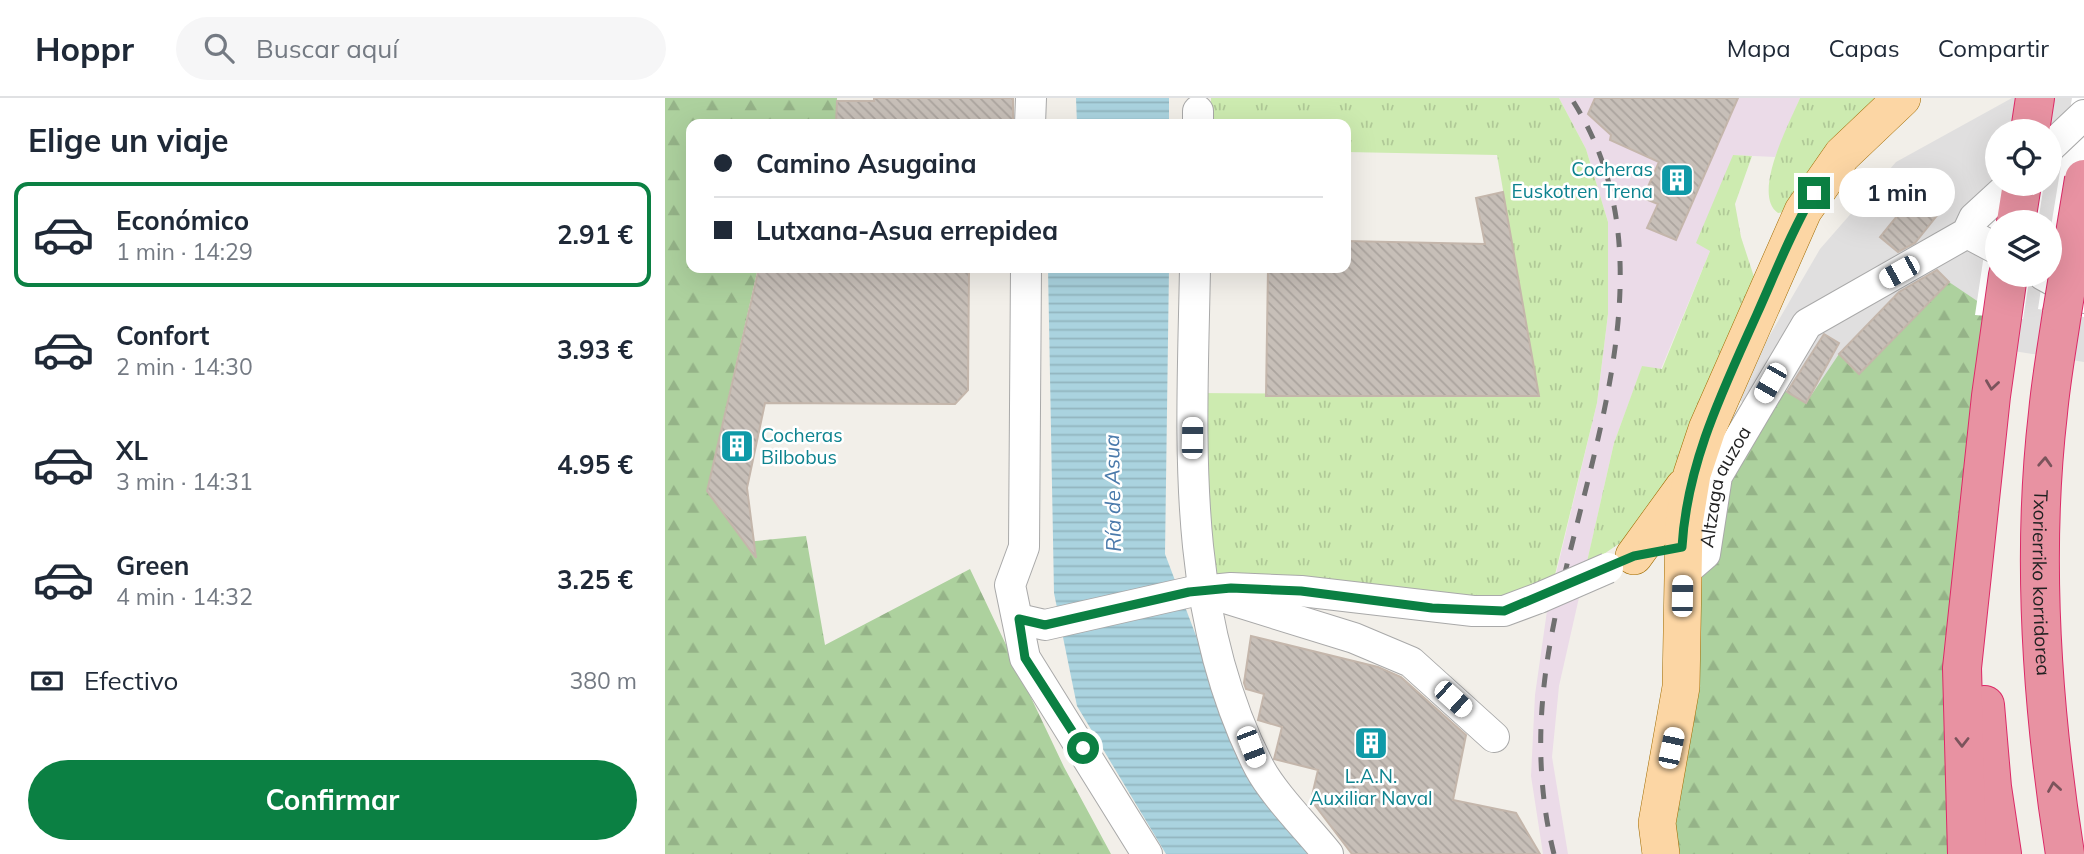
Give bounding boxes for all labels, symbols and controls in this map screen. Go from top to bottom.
search box [176,17,666,80]
text: Hoppr [35,28,134,69]
icon: search [200,29,238,67]
text: Buscar aquí [256,32,399,65]
text: Mapa [1727,33,1791,63]
text: Capas [1829,33,1900,63]
text: Compartir [1938,33,2049,63]
map controls [1985,119,2062,287]
button: locate [1985,119,2062,196]
text: Elige un viaje [28,120,229,160]
text: Camino Asugaina [756,147,977,180]
place label: Cocheras Euskotren Trena [1512,157,1653,203]
building icon: Cocheras Euskotren Trena [1658,161,1696,199]
callout: 1 min [1839,168,1954,217]
route end [1798,177,1830,209]
text: 1 min [1867,178,1927,207]
icon: car [32,203,95,266]
text: Económico [116,204,249,237]
button: layers [1985,210,2062,287]
text: Lutxana-Asua errepidea [756,214,1058,247]
text: 2.91 € [557,218,633,251]
text: 1 min · 14:29 [116,237,253,266]
car [1876,253,1923,291]
icon: car [32,318,95,381]
text: Confort [116,319,209,352]
text: 3.93 € [557,333,633,366]
text: 2 min · 14:30 [116,352,253,381]
car [1751,360,1790,406]
one-way arrow [1985,379,2000,391]
car [1182,417,1203,459]
street label: Altzaga auzoa [1694,421,1756,549]
place label: Cocheras Bilbobus [761,423,843,469]
building icon: Cocheras Bilbobus [718,427,756,465]
icon: car [32,433,95,496]
text: XL [116,434,148,467]
water label: Ría de Asua [1098,434,1126,552]
text: 4.95 € [557,448,633,481]
one-way arrow [2037,456,2052,467]
text: 3 min · 14:31 [116,467,253,496]
street label: Txorierriko korridorea [2028,489,2056,676]
icon: car [32,548,95,611]
text: Green [116,549,189,582]
text: 3.25 € [557,563,633,596]
car [1672,575,1693,617]
text: 4 min · 14:32 [116,582,253,611]
icon: cash [28,662,66,700]
text: Efectivo [84,664,178,697]
text: 380 m [569,666,637,695]
car [1431,677,1476,721]
car [1234,724,1269,770]
building icon: L.A.N. Auxiliar Naval [1352,724,1390,762]
car [1657,725,1686,771]
route start [1067,732,1099,764]
one-way arrow [1954,738,1970,748]
button: Confirmar [28,760,637,840]
place label: L.A.N. Auxiliar Naval [1309,764,1433,810]
one-way arrow [2047,781,2062,792]

